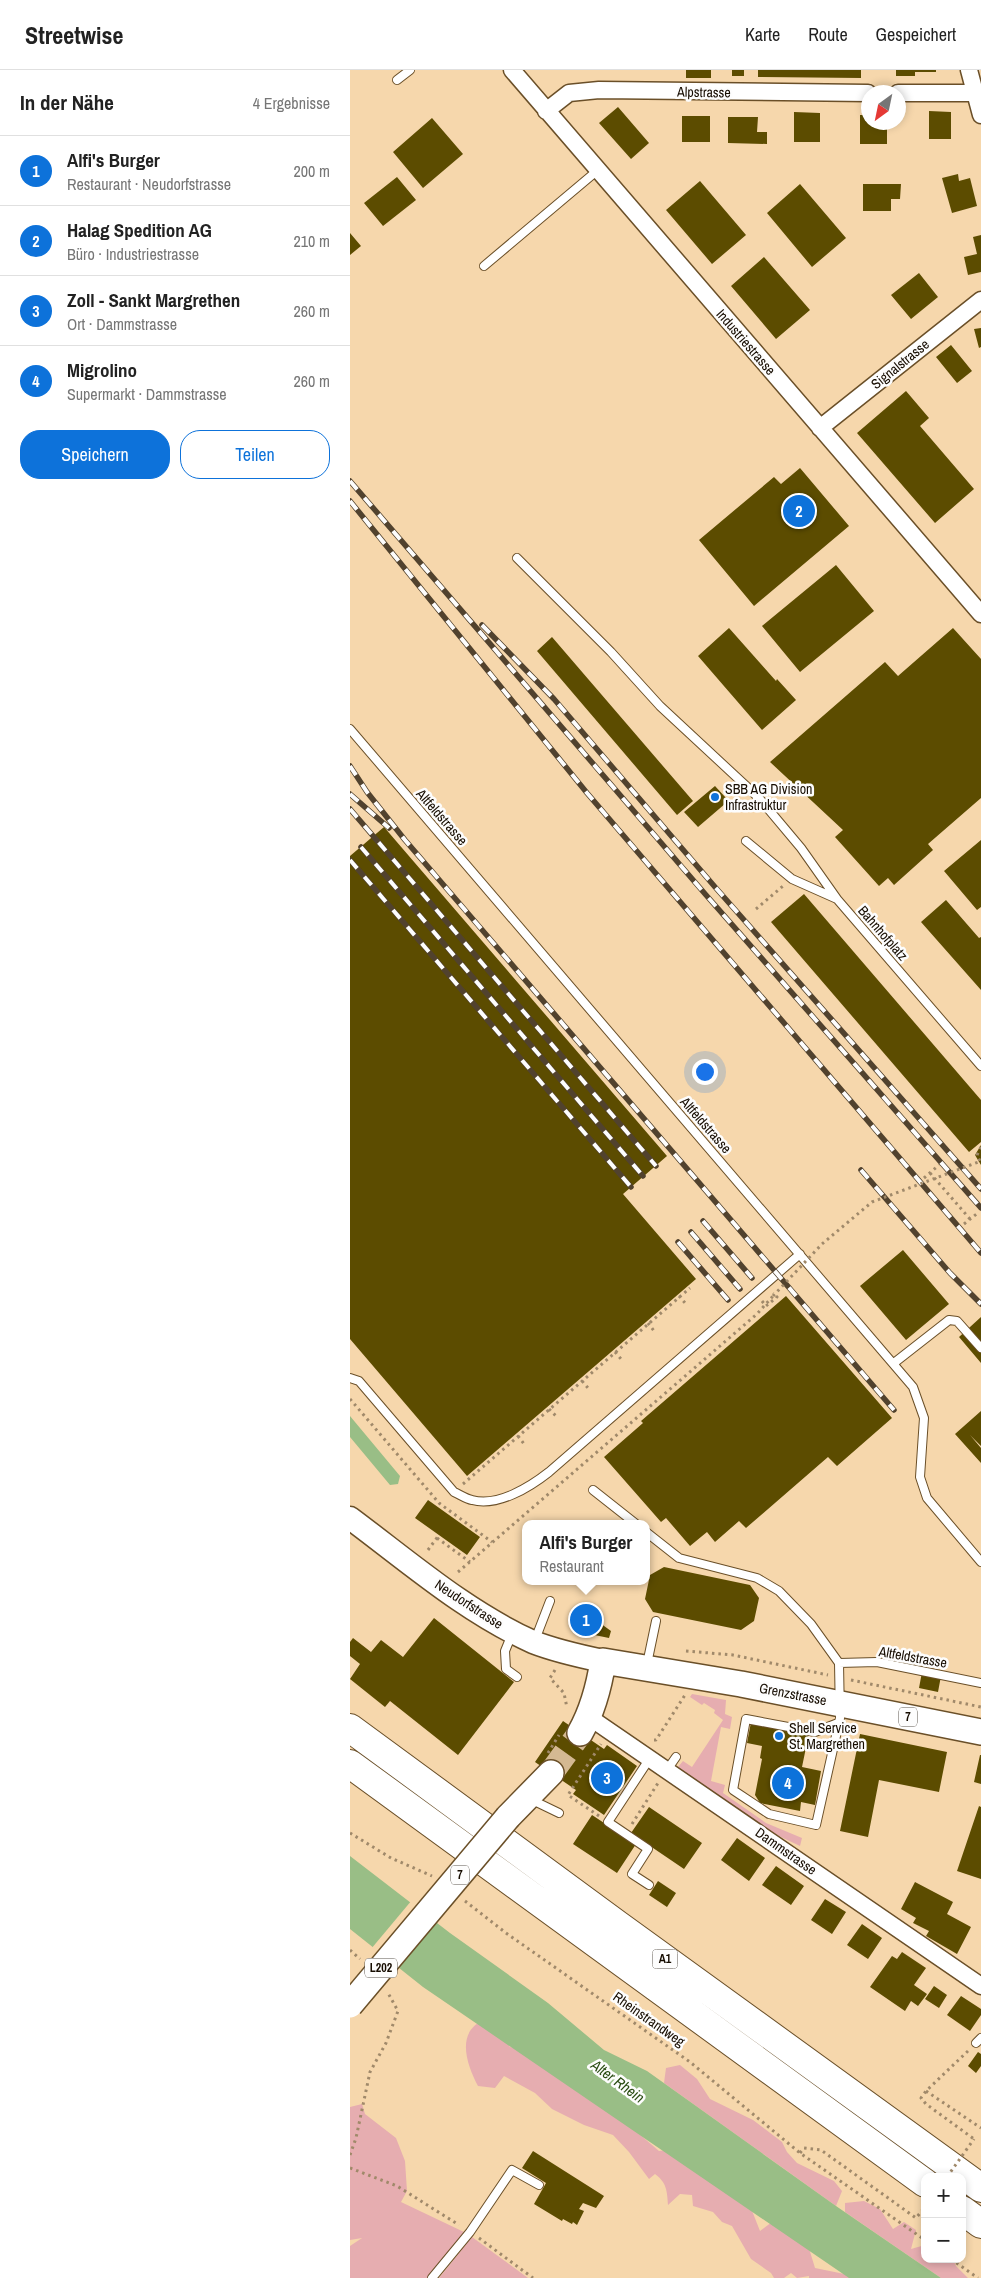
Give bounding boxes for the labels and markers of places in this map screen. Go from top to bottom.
pin: 2 [783,492,815,530]
place label: SBB AG Division Infrastruktur [725,780,812,814]
marker: SBB AG Division Infrastruktur [709,791,721,803]
pin: 1 [570,1601,602,1639]
place label: Shell Service St. Margrethen [789,1719,865,1753]
marker: Shell Service St. Margrethen [773,1730,785,1742]
pin: 3 [591,1759,623,1797]
pin: 4 [772,1764,804,1802]

